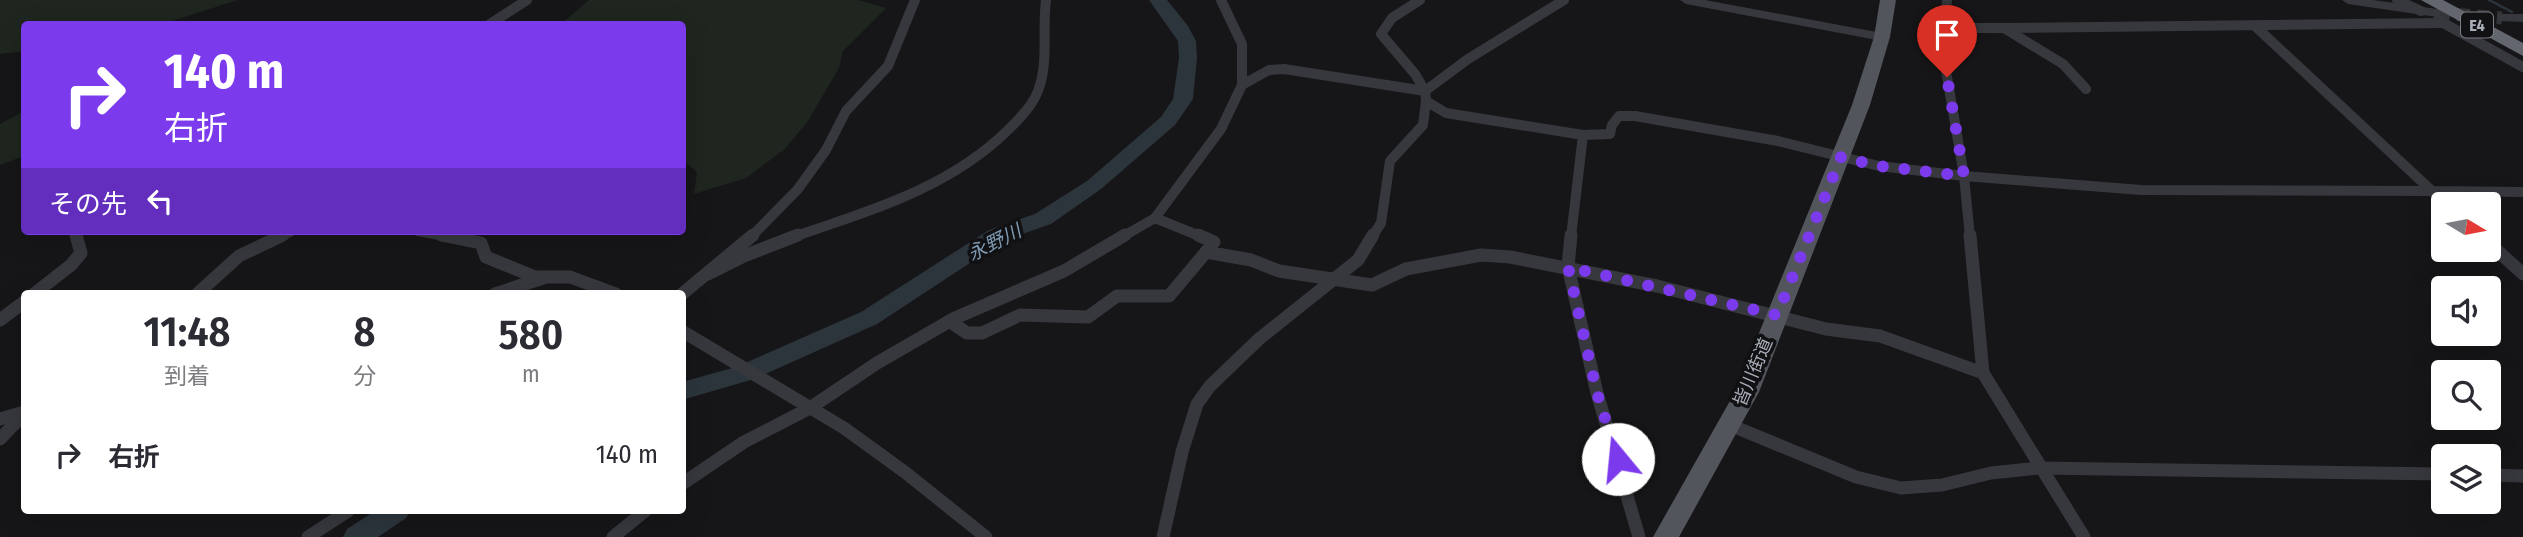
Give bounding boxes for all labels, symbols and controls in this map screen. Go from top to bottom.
pin [1917,5,1977,77]
road number: E4 [2461,13,2493,38]
icon: arrive [1928,16,1966,54]
text: 140 m [164,42,284,101]
icon: right [49,49,140,140]
text: 右折 [164,109,228,147]
icon: left [141,182,179,220]
text: その先 [49,189,127,220]
north arrow [2431,192,2501,262]
map controls [2431,192,2501,514]
water label: 永野川 [964,218,1027,266]
button: sound [2431,276,2501,346]
text: 11:48 [144,307,230,357]
text: 8 [353,307,375,357]
text: 580 [499,310,563,360]
street label: 皆川街道 [1729,335,1777,409]
text: m [522,360,540,388]
button: search [2431,360,2501,430]
text: 到着 [164,362,210,390]
text: 分 [353,362,376,390]
position arrow [1581,422,1655,496]
icon: right [49,436,87,474]
text: 140 m [596,439,658,470]
text: 右折 [108,442,160,473]
button: layers [2431,444,2501,514]

